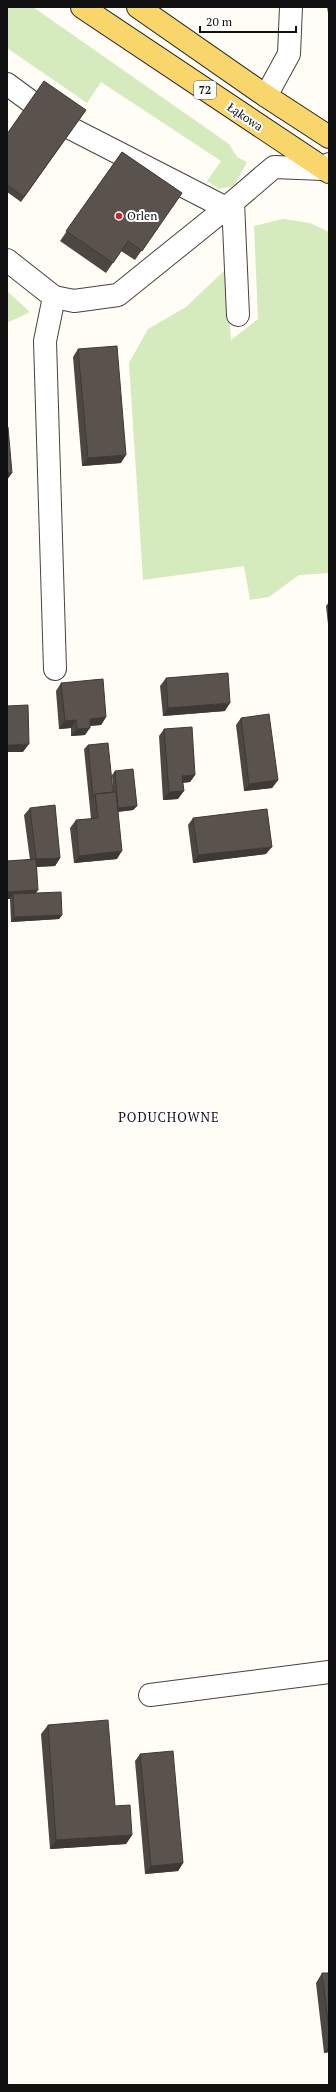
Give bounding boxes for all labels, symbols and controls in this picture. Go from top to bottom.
scale bar [200,8,296,34]
text: 20 m [206,14,233,29]
road number: 72 [194,81,216,99]
street label: Łąkowa [225,99,266,134]
place label: Orlen [127,208,157,223]
marker: Orlen [114,211,124,221]
district label: PODUCHOWNE [118,1108,220,1126]

